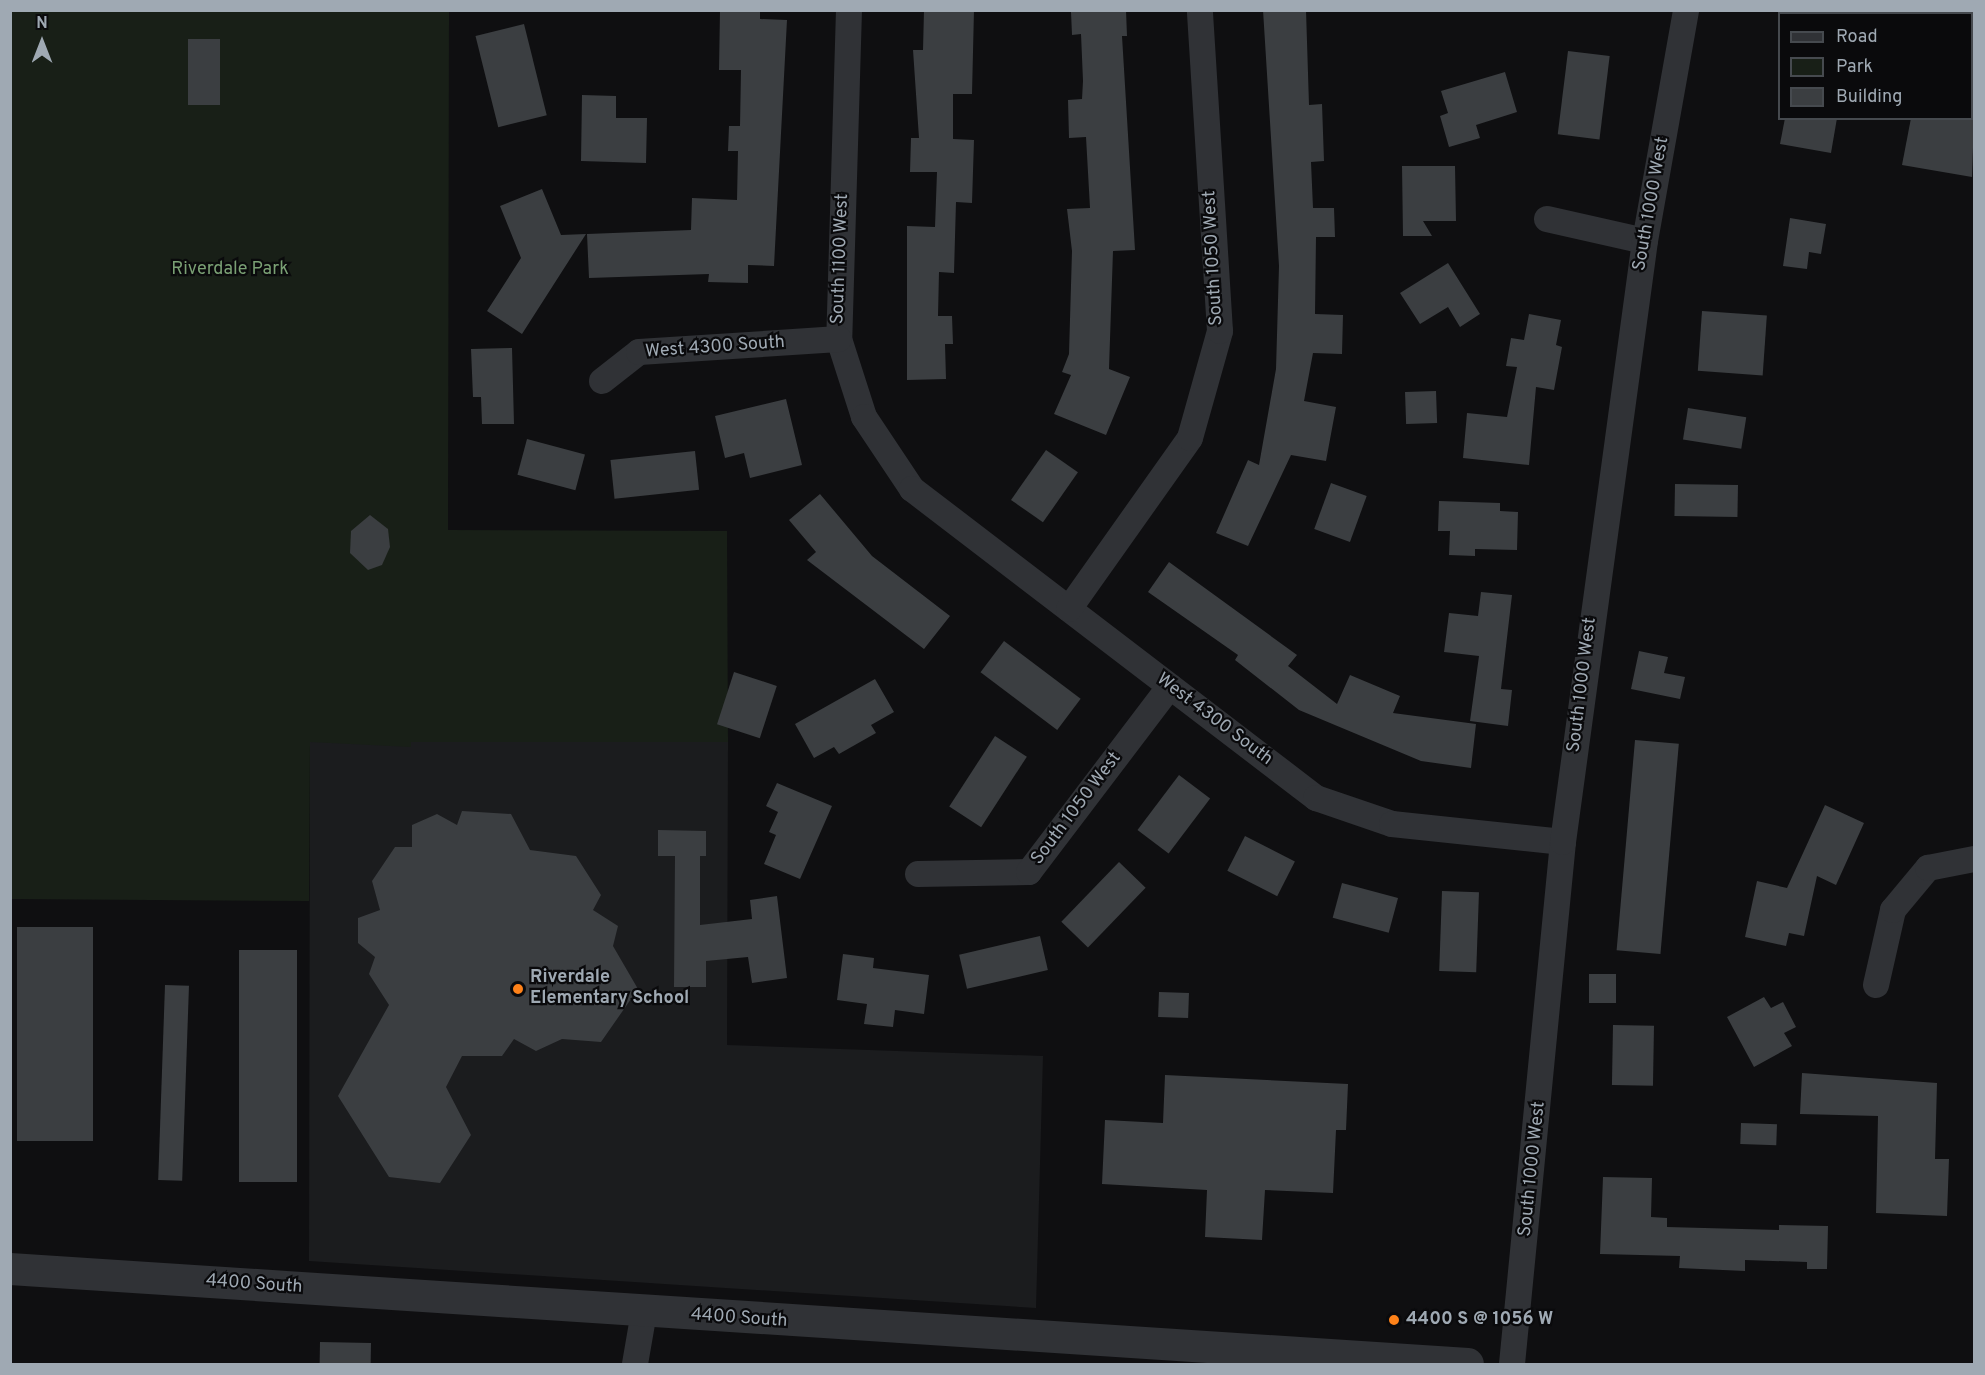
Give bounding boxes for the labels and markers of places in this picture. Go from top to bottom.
place label: Riverdale Elementary School [530,968,689,1010]
marker: Riverdale Elementary School [511,982,525,996]
place label: 4400 S @ 1056 W [1406,1309,1553,1331]
marker: 4400 S @ 1056 W [1387,1313,1401,1327]

